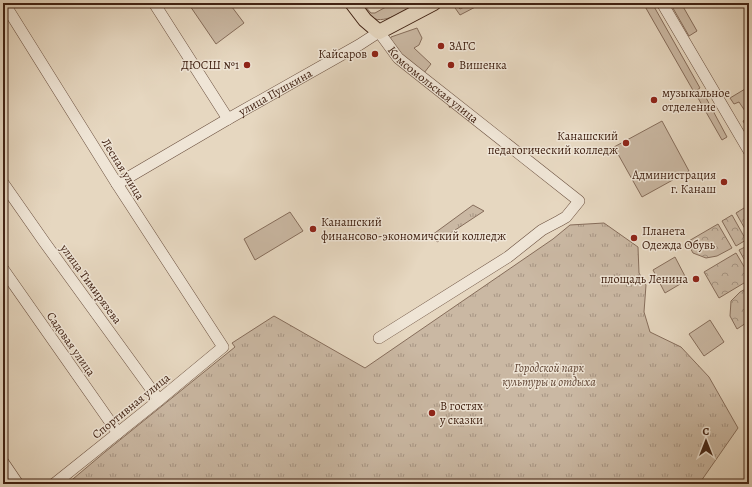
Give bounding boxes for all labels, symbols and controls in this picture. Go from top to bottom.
place label: ЗАГС [449,38,475,54]
marker: ЗАГС [436,41,446,51]
street label: Комсомольская улица [384,43,482,127]
place label: Кайсаров [318,46,367,62]
marker: Кайсаров [370,49,380,59]
place label: ДЮСШ №1 [181,57,239,73]
place label: Вишенка [459,57,507,73]
marker: ДЮСШ №1 [242,60,252,70]
marker: Вишенка [446,60,456,70]
street label: улица Пушкина [235,65,316,120]
place label: музыкальное отделение [662,85,730,115]
marker: музыкальное отделение [649,95,659,105]
place label: Канашский педагогический колледж [488,128,618,158]
street label: Лесная улица [98,135,148,203]
marker: Канашский педагогический колледж [621,138,631,148]
place label: Администрация г. Канаш [631,167,716,197]
marker: Администрация г. Канаш [719,177,729,187]
place label: Канашский финансово-экономичский колледж [321,214,506,244]
place label: Планета Одежда Обувь [642,223,716,253]
marker: Канашский финансово-экономичский колледж [308,224,318,234]
marker: Планета Одежда Обувь [629,233,639,243]
street label: улица Тимирязева [56,240,126,328]
place label: площадь Ленина [601,271,688,287]
marker: площадь Ленина [691,274,701,284]
street label: Садовая улица [43,309,99,380]
park label: Городской парк культуры и отдыха [502,360,596,390]
street label: Спортивная улица [89,369,174,442]
place label: В гостях у сказки [439,398,483,428]
marker: В гостях у сказки [427,408,437,418]
north arrow [686,421,726,461]
text: С [703,424,710,439]

